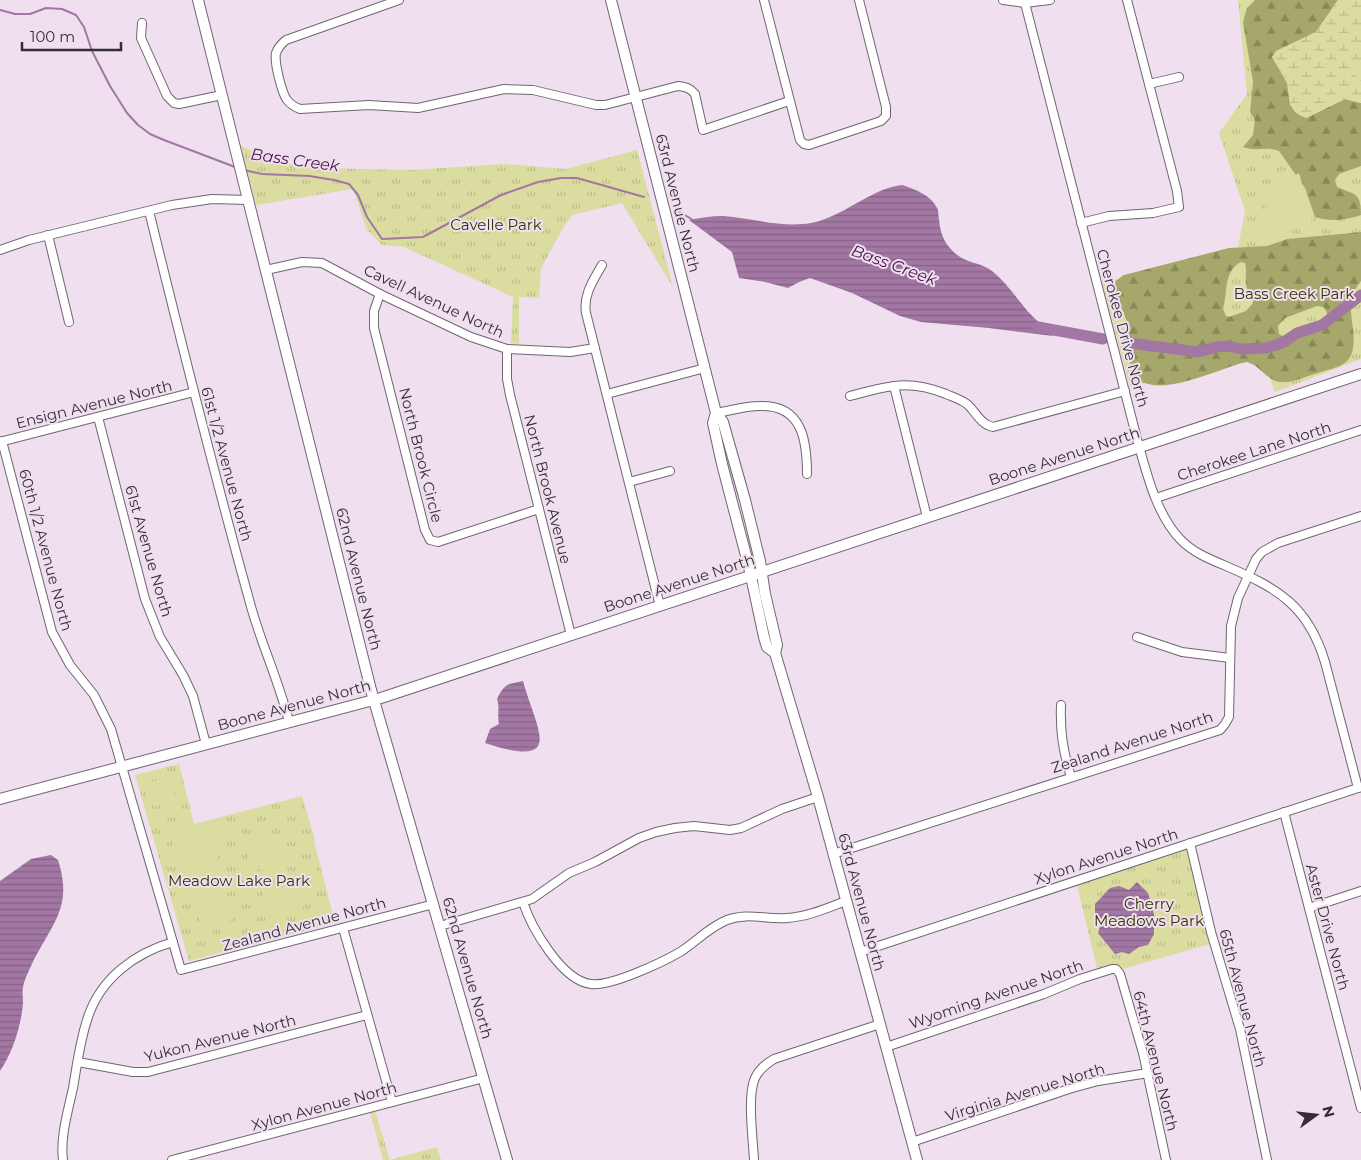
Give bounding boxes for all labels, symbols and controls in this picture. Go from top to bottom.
scale bar [22,20,121,52]
text: 100 m [30,27,75,46]
street label: 63rd Avenue North [652,132,704,274]
water label: Bass Creek [249,144,342,176]
park label: Cavelle Park [450,215,542,234]
water label: Bass Creek [849,241,941,290]
street label: Cherokee Drive North [1093,247,1153,409]
street label: Cavell Avenue North [361,260,507,342]
park label: Bass Creek Park [1234,284,1354,303]
street label: Ensign Avenue North [14,375,174,433]
street label: 61st 1/2 Avenue North [197,385,257,543]
street label: North Brook Circle [395,385,447,525]
street label: North Brook Avenue [520,412,576,566]
street label: Cherokee Lane North [1175,417,1333,485]
street label: Boone Avenue North [986,423,1142,489]
street label: 60th 1/2 Avenue North [15,467,77,633]
street label: 61st Avenue North [121,483,177,619]
street label: 62nd Avenue North [332,506,386,652]
street label: Boone Avenue North [601,550,757,616]
street label: Boone Avenue North [215,675,373,735]
street label: Zealand Avenue North [1049,707,1215,777]
street label: Xylon Avenue North [1032,824,1180,888]
street label: 63rd Avenue North [834,831,890,973]
street label: Aster Drive North [1302,862,1354,992]
park label: Meadow Lake Park [168,871,310,890]
street label: Zealand Avenue North [220,893,388,955]
park label: Cherry Meadows Park [1094,894,1204,930]
street label: 62nd Avenue North [439,895,497,1041]
street label: 65th Avenue North [1215,927,1271,1069]
street label: Wyoming Avenue North [906,955,1086,1033]
street label: 64th Avenue North [1129,989,1183,1133]
street label: Yukon Avenue North [142,1010,298,1066]
street label: Virginia Avenue North [943,1059,1107,1125]
street label: Xylon Avenue North [249,1077,399,1135]
north arrow [1291,1090,1341,1140]
text: N [1318,1104,1339,1119]

